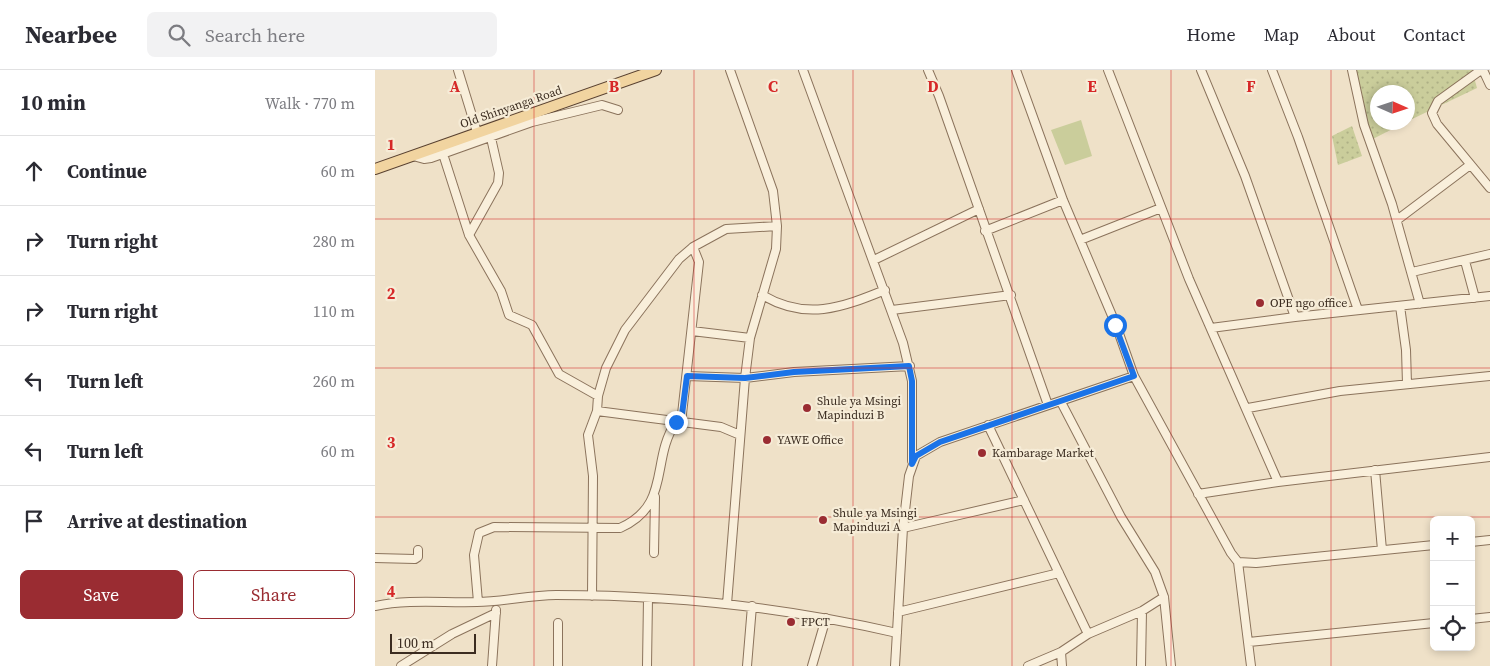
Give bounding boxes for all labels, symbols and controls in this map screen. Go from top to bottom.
search box [147,12,497,57]
text: Nearbee [25,18,117,51]
icon: search [165,21,193,49]
text: Search here [205,22,305,48]
text: Home [1187,22,1236,47]
text: Map [1264,22,1299,47]
text: About [1327,22,1375,47]
text: Contact [1403,22,1465,47]
text: A [450,75,461,97]
text: B [609,75,620,97]
text: C [768,75,778,97]
text: D [927,75,939,97]
text: E [1087,75,1097,97]
text: F [1246,75,1256,97]
street label: Old Shinyanga Road [458,82,564,132]
north arrow [1370,85,1415,130]
text: 10 min [20,88,86,117]
text: Walk · 770 m [265,92,355,114]
text: 1 [387,133,395,155]
icon: ahead [20,157,48,185]
text: Continue [67,158,147,184]
text: 60 m [321,160,355,182]
icon: right [20,227,48,255]
text: Turn right [67,228,158,254]
text: 280 m [313,230,355,252]
text: 2 [387,282,396,304]
place label: OPE ngo office [1270,295,1347,311]
icon: right [20,297,48,325]
marker: OPE ngo office [1254,297,1266,309]
text: Turn right [67,298,158,324]
text: 110 m [313,300,355,322]
route start [1104,314,1127,337]
icon: left [20,367,48,395]
text: Turn left [67,368,143,394]
text: 260 m [313,370,355,392]
place label: Shule ya Msingi Mapinduzi B [817,393,901,423]
marker: Shule ya Msingi Mapinduzi B [801,402,813,414]
route end [665,411,688,434]
text: 3 [387,431,396,453]
place label: YAWE Office [777,432,843,448]
marker: YAWE Office [761,434,773,446]
icon: left [20,437,48,465]
text: Turn left [67,438,143,464]
text: 60 m [321,440,355,462]
place label: Kambarage Market [992,445,1094,461]
marker: Kambarage Market [976,447,988,459]
place label: Shule ya Msingi Mapinduzi A [833,505,917,535]
icon: arrive [20,507,48,535]
text: Arrive at destination [67,508,247,534]
marker: Shule ya Msingi Mapinduzi A [817,514,829,526]
map controls [1430,516,1475,651]
button: + [1430,516,1475,561]
button: − [1430,561,1475,606]
button: Save [20,570,183,619]
button: Share [193,570,355,619]
text: 4 [387,580,396,602]
button: locate [1430,606,1475,651]
place label: FPCT [801,614,830,630]
marker: FPCT [785,616,797,628]
scale bar [390,631,476,654]
text: 100 m [397,633,434,653]

